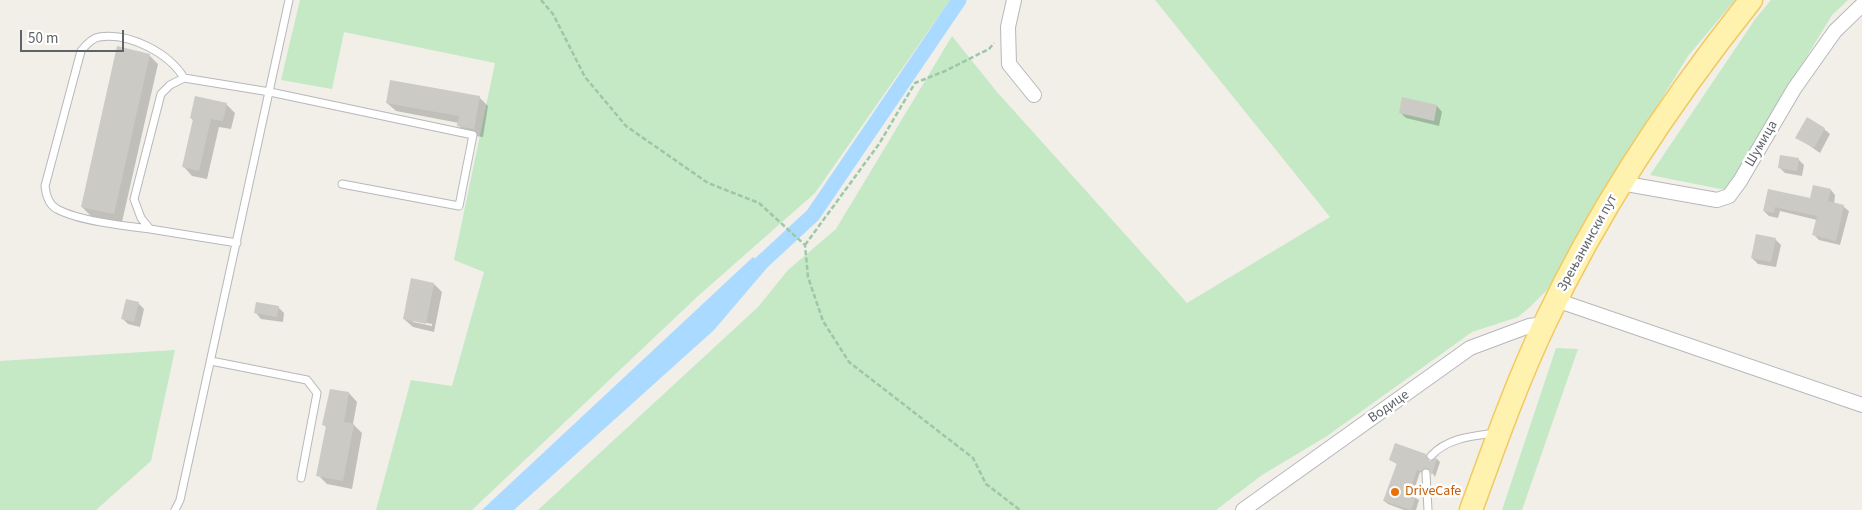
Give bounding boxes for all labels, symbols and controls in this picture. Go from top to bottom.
scale bar [22,20,126,52]
text: 50 m [28,28,58,49]
street label: Шумица [1742,118,1782,170]
street label: Зрењанински пут [1554,191,1622,295]
street label: Водице [1365,387,1413,427]
place label: DriveCafe [1405,484,1461,500]
marker: DriveCafe [1389,486,1401,498]

